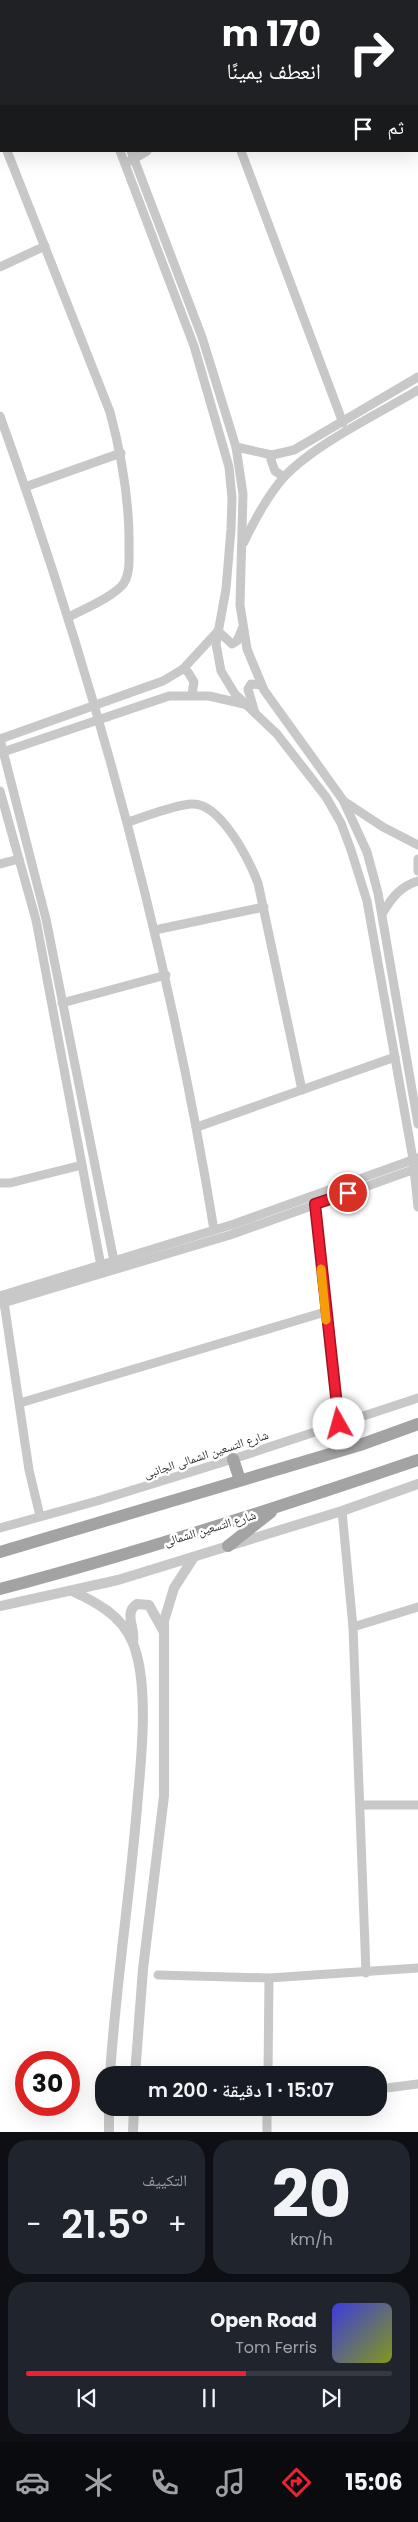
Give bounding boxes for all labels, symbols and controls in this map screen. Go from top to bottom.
text: 170 m [222,9,321,58]
icon: right [339,20,404,85]
text: انعطف يمينًا [226,56,321,87]
text: ثم [387,114,404,141]
icon: arrive [349,115,377,143]
pin [327,1172,369,1214]
icon: arrive [334,1179,362,1207]
position arrow [312,1397,364,1449]
street label: شارع التسعين الشمالى الجانبى [142,1426,271,1482]
street label: شارع التسعين الشمالى [162,1506,258,1550]
speed limit sign: 30 [15,2051,80,2116]
text: 15:07 · 1 دقيقة · 200 m [148,2077,334,2104]
text: 20 [272,2149,351,2240]
text: التكييف [142,2169,187,2192]
text: 21.5° [61,2198,148,2251]
text: − [26,2205,41,2244]
text: + [168,2205,187,2244]
text: km/h [290,2228,333,2251]
text: Open Road [210,2307,317,2334]
text: Tom Ferris [235,2336,317,2359]
icon: previous [73,2384,101,2412]
icon: pause [195,2384,223,2412]
icon: next [317,2384,345,2412]
icon: car [15,2465,50,2500]
icon: climate [81,2465,116,2500]
icon: phone [147,2465,182,2500]
icon: music [213,2465,248,2500]
icon: directions [279,2465,314,2500]
text: 15:06 [345,2467,403,2498]

